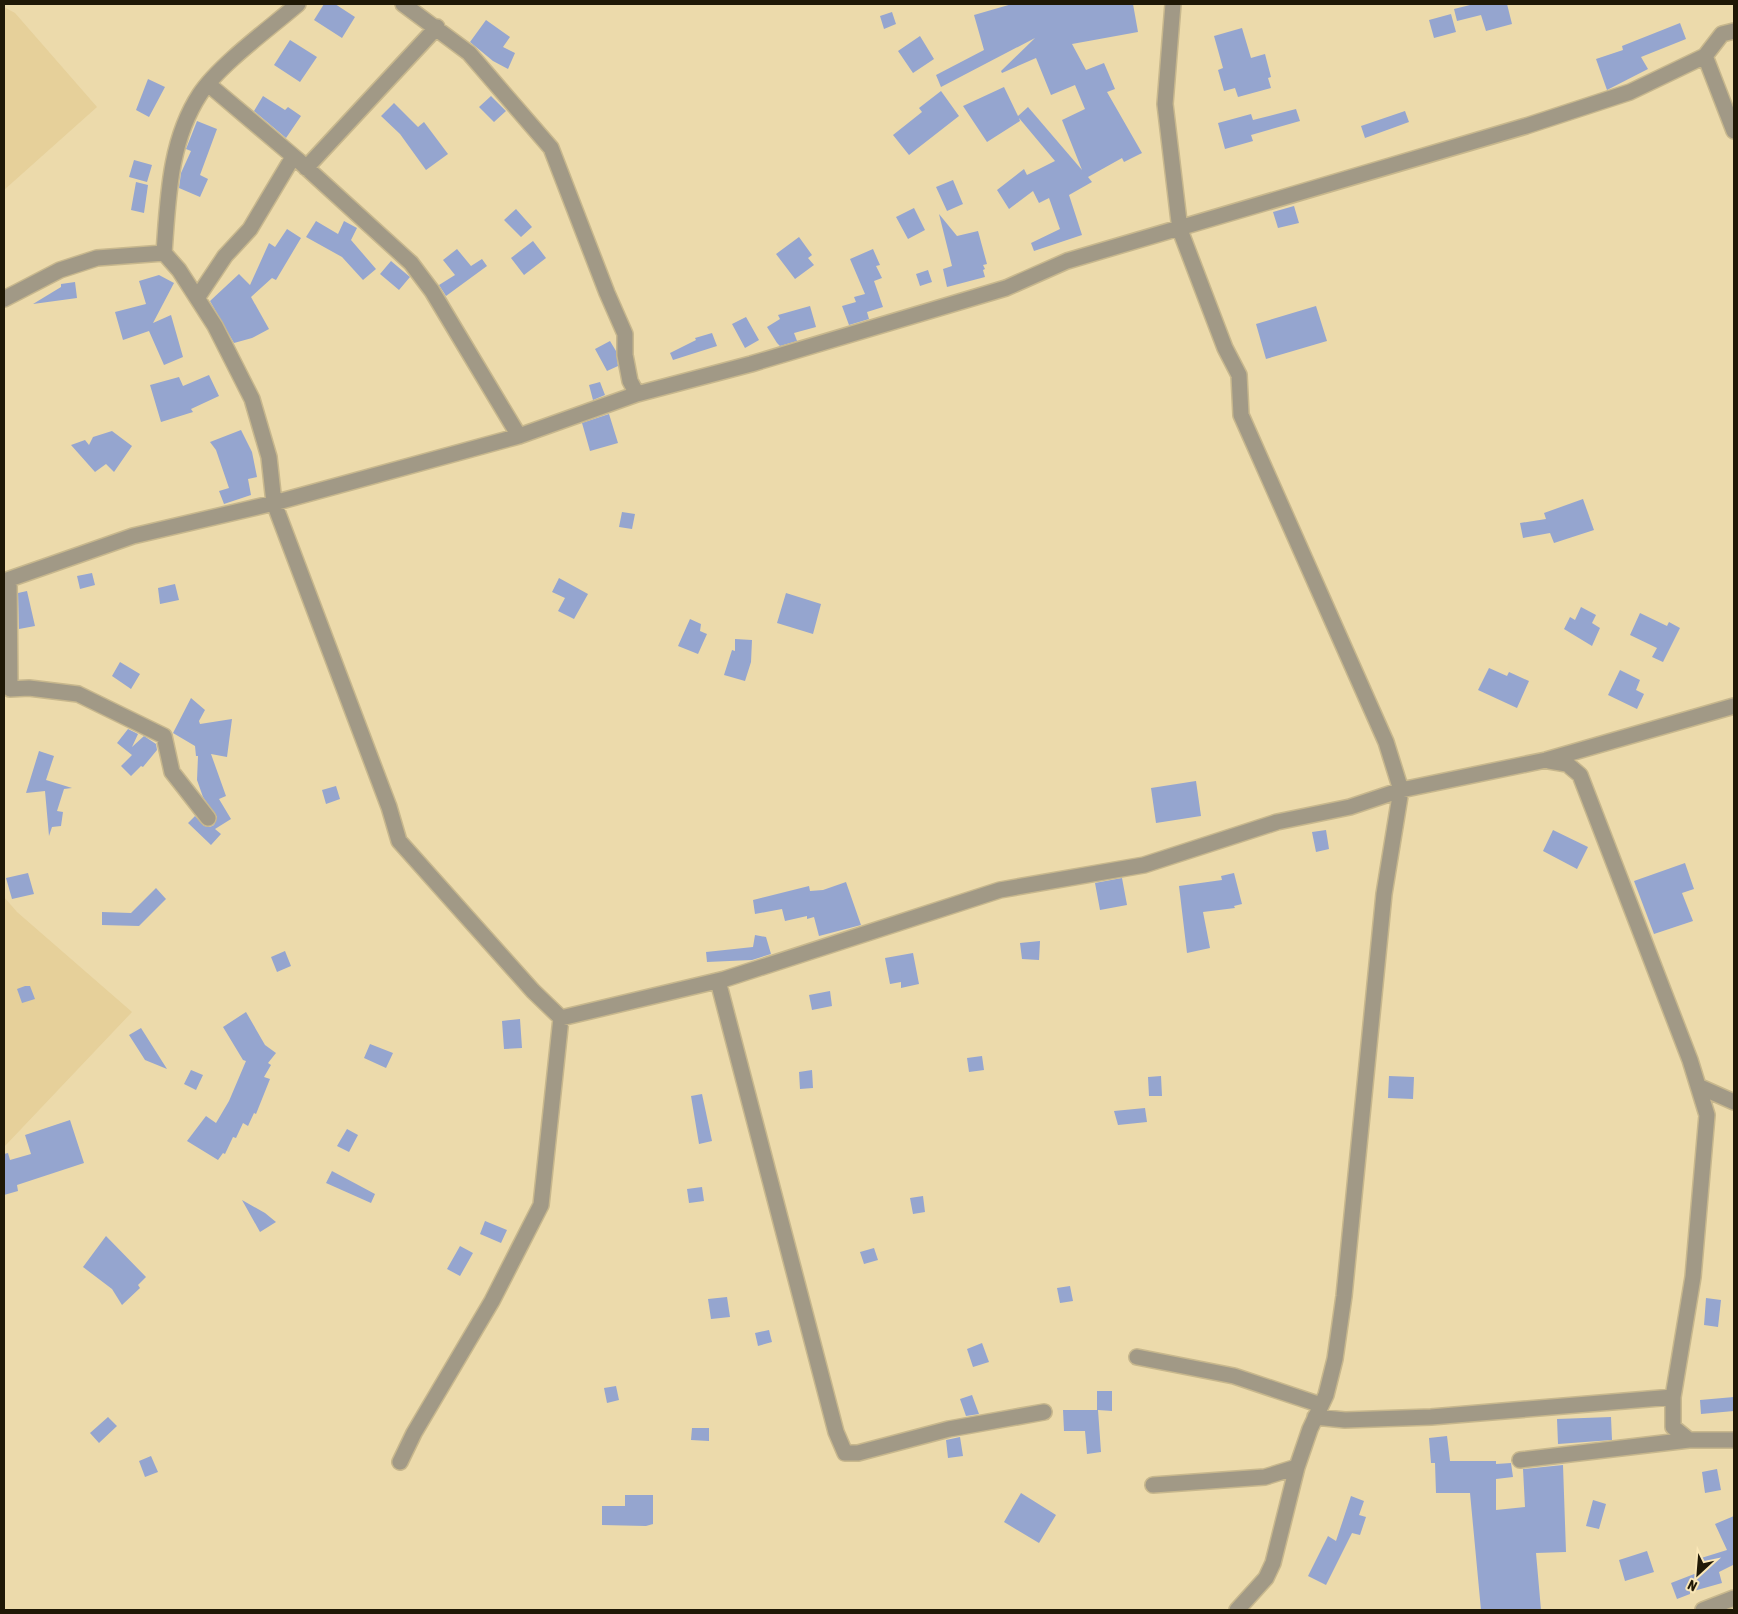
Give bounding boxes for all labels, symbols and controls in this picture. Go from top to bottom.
north arrow [1673,1549,1723,1599]
text: N [1685,1577,1700,1595]

